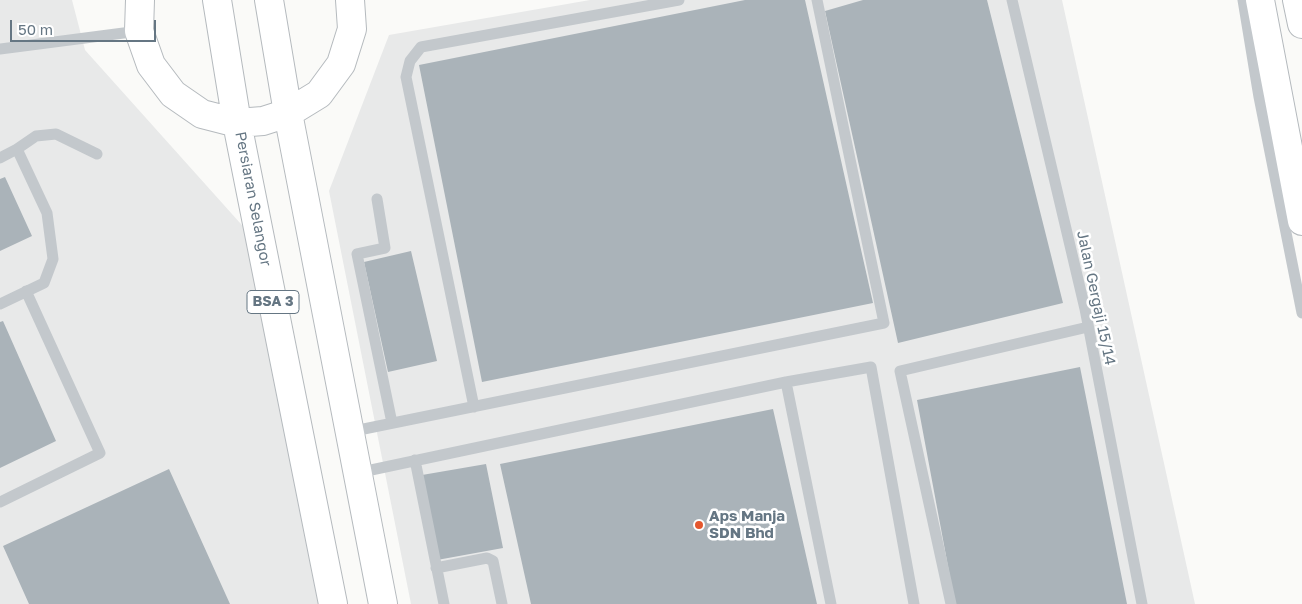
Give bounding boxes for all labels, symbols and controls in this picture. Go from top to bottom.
scale bar [12,10,159,42]
text: 50 m [18,20,53,38]
street label: Persiaran Selangor [231,130,275,268]
street label: Jalan Gergaji 15/14 [1073,229,1119,367]
road number: BSA 3 [247,290,299,314]
place label: Aps Manja SDN Bhd [709,507,785,542]
marker: Aps Manja SDN Bhd [693,519,705,531]

